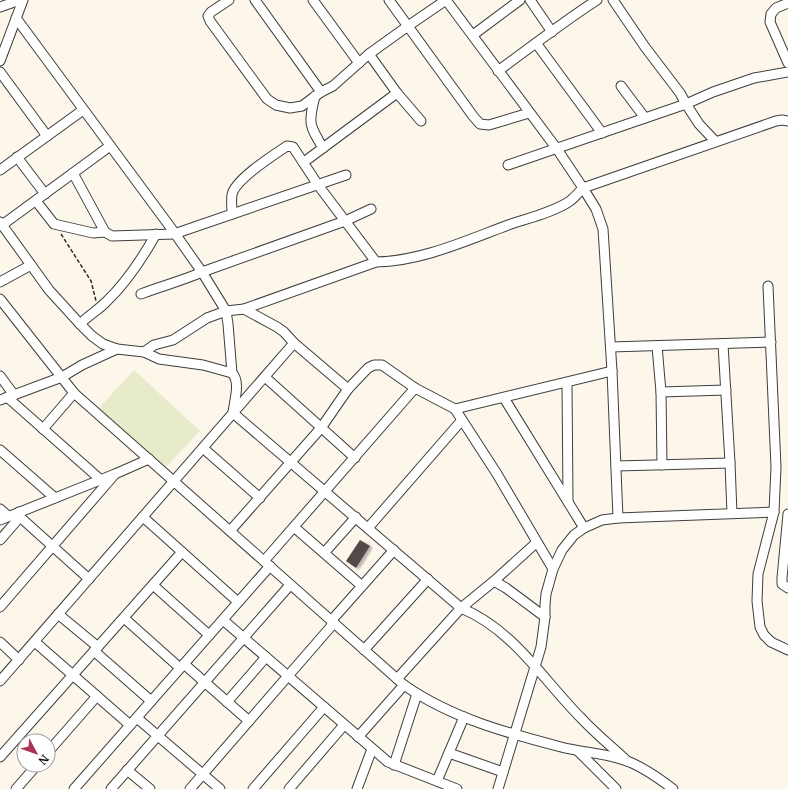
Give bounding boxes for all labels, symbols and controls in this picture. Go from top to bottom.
north arrow [16,733,56,773]
text: N [35,752,52,768]

